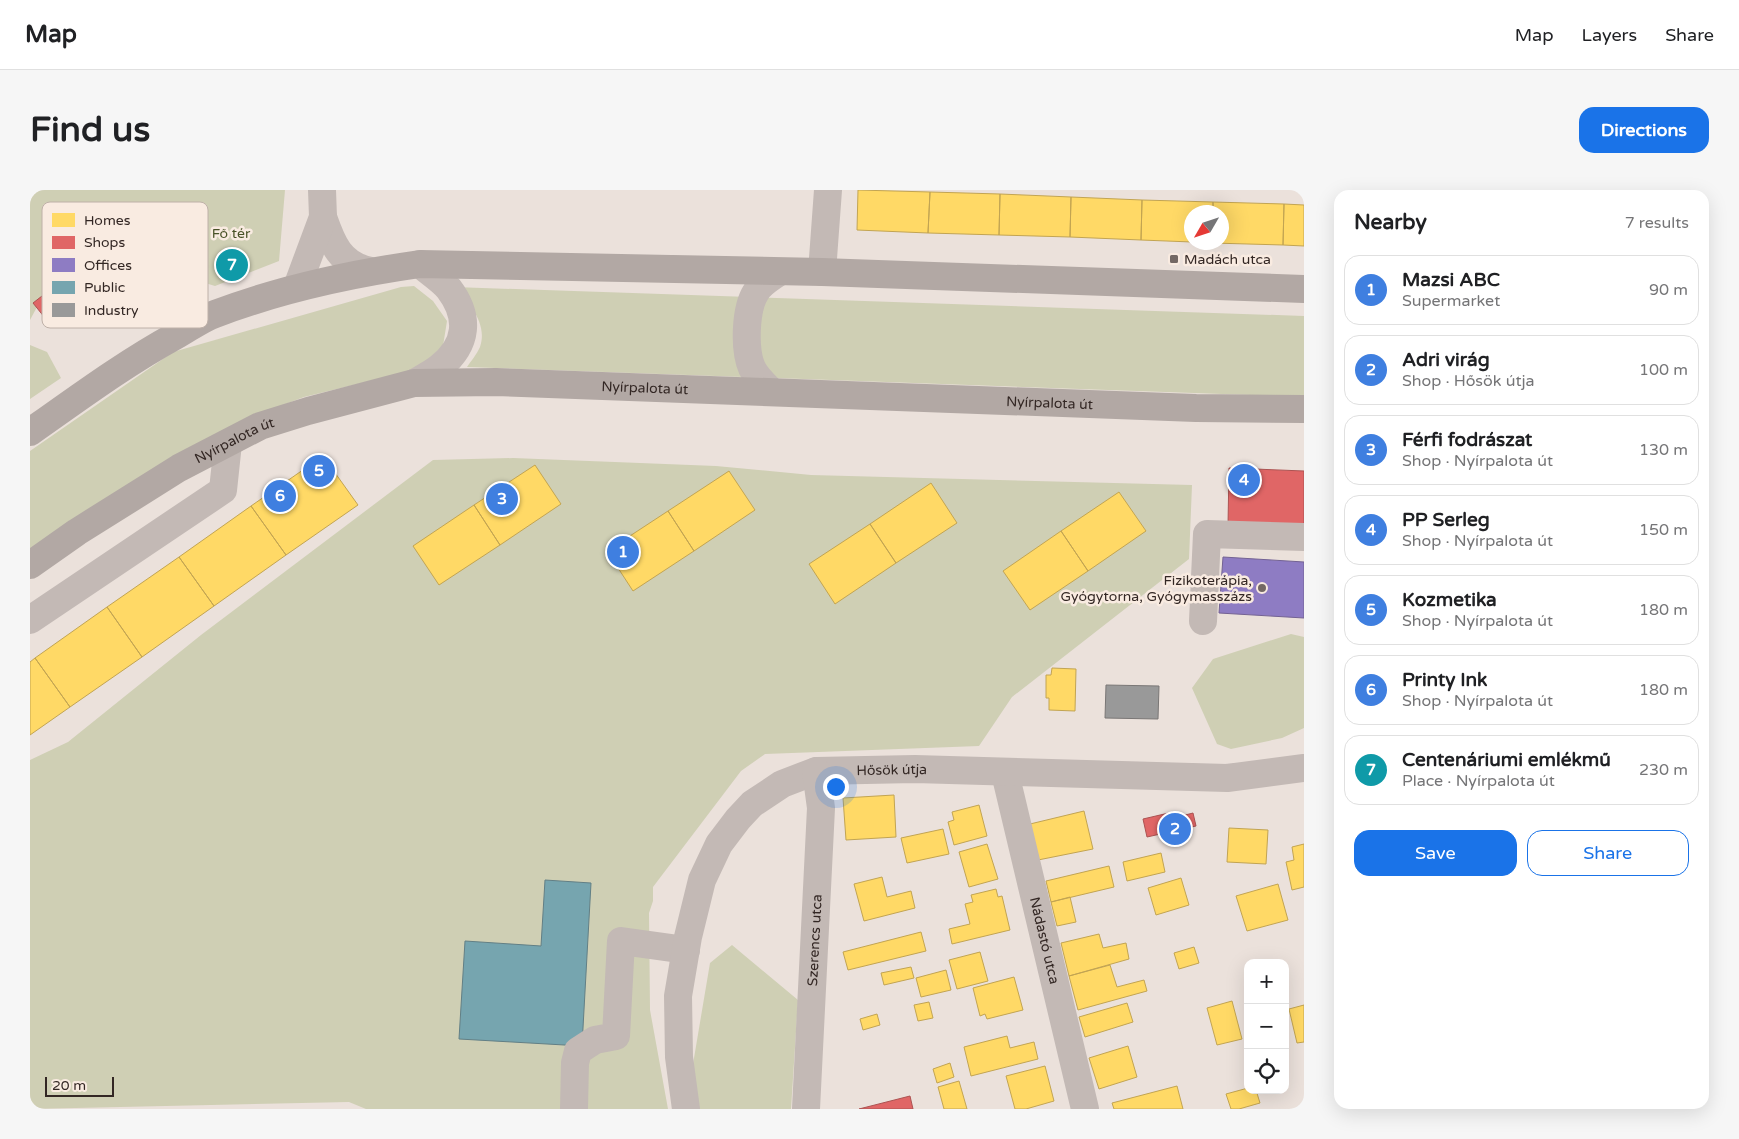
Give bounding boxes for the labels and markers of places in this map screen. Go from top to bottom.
pin: 7 [216,246,248,284]
place label: Madách utca [1184,251,1271,268]
marker: Madách utca [1168,253,1180,265]
pin: 5 [303,452,335,490]
pin: 4 [1228,461,1260,499]
pin: 6 [264,477,296,515]
pin: 3 [486,480,518,518]
pin: 1 [607,533,639,571]
place label: Fizikoterápia, Gyógytorna, Gyógymasszázs [1060,572,1252,605]
marker: Fizikoterápia, Gyógytorna, Gyógymasszázs [1256,582,1268,594]
pin: 2 [1159,810,1191,848]

